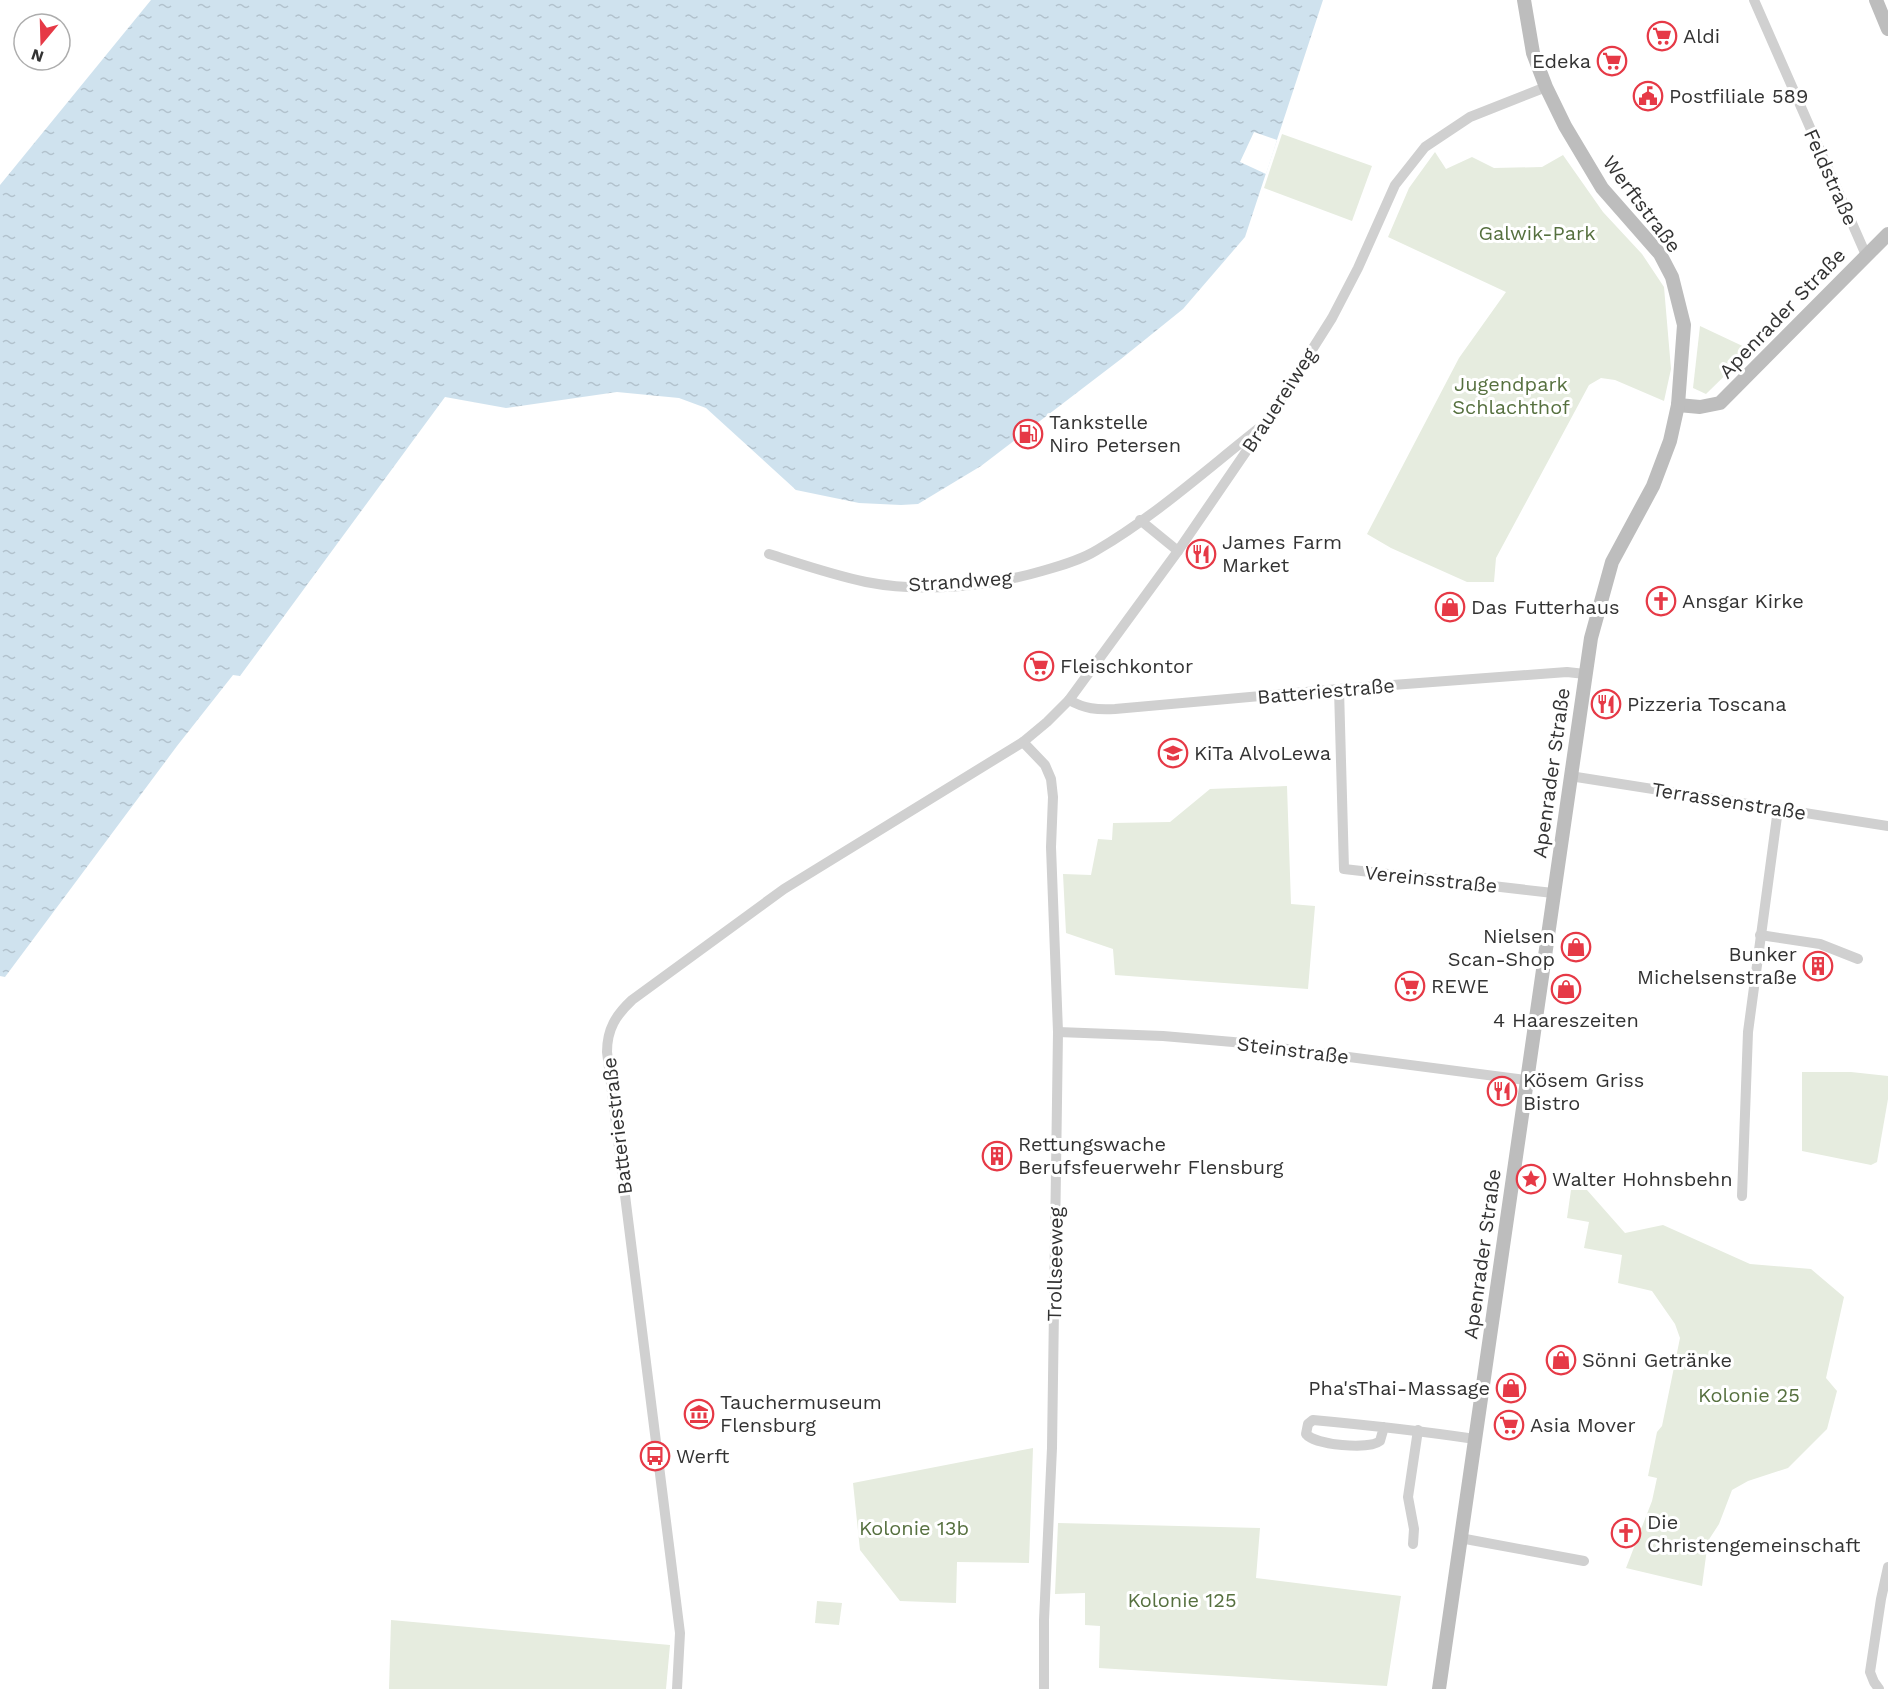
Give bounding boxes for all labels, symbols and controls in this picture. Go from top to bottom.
north arrow [12,12,72,72]
supermarket icon: Aldi [1646,20,1678,52]
place label: Aldi [1683,24,1720,48]
text: N [29,45,46,67]
supermarket icon: Edeka [1596,45,1628,77]
place label: Edeka [1532,49,1591,73]
public building icon: Postfiliale 589 [1632,80,1664,112]
place label: Postfiliale 589 [1669,84,1808,108]
street label: Feldstraße [1799,125,1863,229]
street label: Werftstraße [1598,151,1686,257]
park label: Galwik-Park [1478,221,1596,245]
street label: Apenrader Straße [1714,243,1850,383]
street label: Brauereiweg [1236,343,1322,457]
park label: Jugendpark Schlachthof [1452,372,1570,419]
place label: Tankstelle Niro Petersen [1049,410,1181,457]
fuel station icon: Tankstelle Niro Petersen [1012,418,1044,450]
place label: James Farm Market [1222,530,1342,577]
restaurant icon: James Farm Market [1185,538,1217,570]
street label: Strandweg [907,565,1013,597]
church icon: Ansgar Kirke [1645,585,1677,617]
place label: Ansgar Kirke [1682,589,1804,613]
shop icon: Das Futterhaus [1434,591,1466,623]
place label: Das Futterhaus [1471,595,1620,619]
supermarket icon: Fleischkontor [1023,650,1055,682]
place label: Fleischkontor [1060,654,1193,678]
street label: Batteriestraße [1256,673,1396,709]
street label: Apenrader Straße [1527,686,1575,860]
restaurant icon: Pizzeria Toscana [1590,688,1622,720]
place label: Pizzeria Toscana [1627,692,1787,716]
school or university icon: KiTa AlvoLewa [1157,737,1189,769]
place label: KiTa AlvoLewa [1194,741,1331,765]
street label: Terrassenstraße [1650,777,1808,825]
street label: Vereinsstraße [1364,860,1498,898]
place label: Nielsen Scan-Shop [1448,924,1555,971]
shop icon: Nielsen Scan-Shop [1560,931,1592,963]
place label: Bunker Michelsenstraße [1637,942,1797,989]
building icon: Bunker Michelsenstraße [1802,950,1834,982]
supermarket icon: REWE [1394,970,1426,1002]
shop icon: 4 Haareszeiten [1550,973,1582,1005]
place label: REWE [1431,974,1489,998]
place label: 4 Haareszeiten [1493,1008,1639,1032]
street label: Steinstraße [1236,1031,1350,1069]
street label: Batteriestraße [597,1056,637,1196]
place label: Kösem Griss Bistro [1523,1068,1644,1115]
restaurant icon: Kösem Griss Bistro [1486,1075,1518,1107]
place label: Rettungswache Berufsfeuerwehr Flensburg [1018,1132,1284,1179]
building icon: Rettungswache Berufsfeuerwehr Flensburg [981,1140,1013,1172]
place icon: Walter Hohnsbehn [1515,1163,1547,1195]
street label: Apenrader Straße [1458,1167,1506,1341]
place label: Walter Hohnsbehn [1552,1167,1733,1191]
street label: Trollseeweg [1042,1206,1068,1322]
shop icon: Sönni Getränke [1545,1344,1577,1376]
place label: Sönni Getränke [1582,1348,1732,1372]
shop icon: Pha'sThai-Massage [1495,1372,1527,1404]
place label: Pha'sThai-Massage [1308,1376,1490,1400]
park label: Kolonie 25 [1698,1383,1800,1407]
place label: Tauchermuseum Flensburg [720,1390,882,1437]
museum icon: Tauchermuseum Flensburg [683,1398,715,1430]
supermarket icon: Asia Mover [1493,1409,1525,1441]
place label: Asia Mover [1530,1413,1636,1437]
bus stop icon: Werft [639,1440,671,1472]
place label: Werft [676,1444,730,1468]
place label: Die Christengemeinschaft [1647,1510,1861,1557]
park label: Kolonie 13b [859,1516,969,1540]
church icon: Die Christengemeinschaft [1610,1517,1642,1549]
park label: Kolonie 125 [1127,1588,1237,1612]

